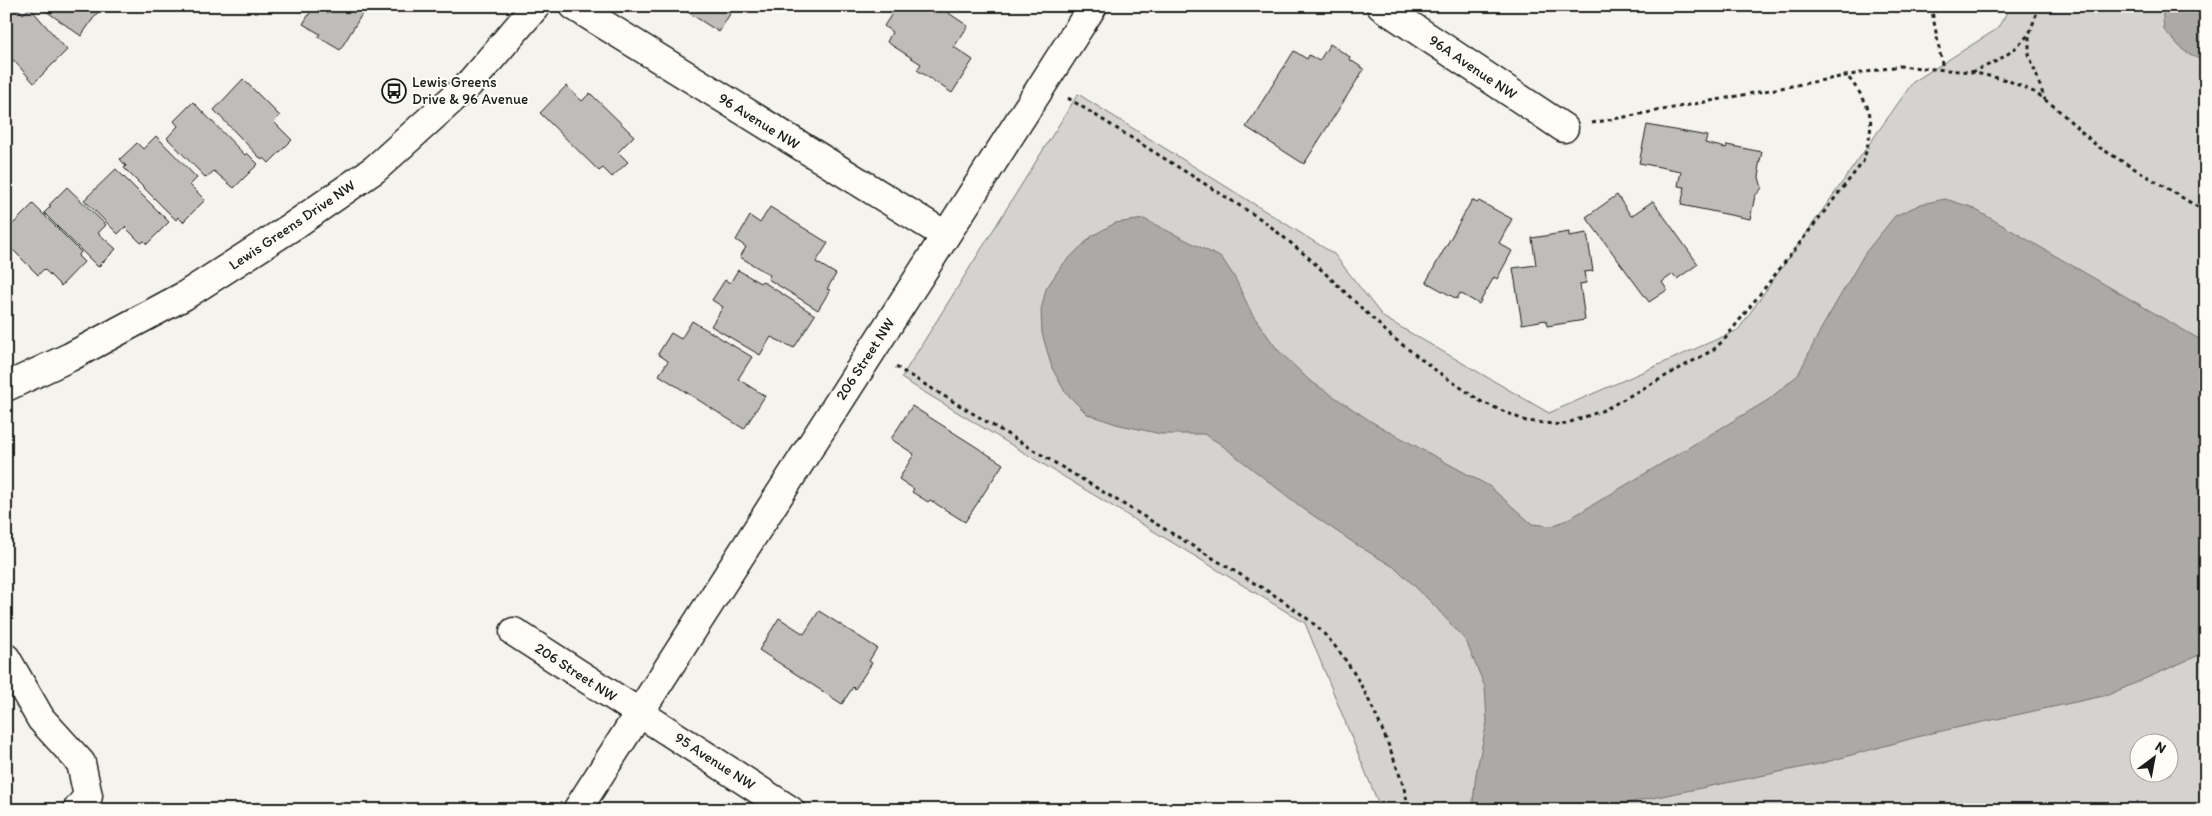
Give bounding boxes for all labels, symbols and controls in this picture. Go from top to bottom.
street label: 96A Avenue NW [1426,31,1521,103]
place label: Lewis Greens Drive & 96 Avenue [412,73,528,108]
bus stop icon: Lewis Greens Drive & 96 Avenue [381,78,407,104]
street label: 96 Avenue NW [715,89,803,153]
street label: Lewis Greens Drive NW [226,176,359,274]
street label: 206 Street NW [832,314,898,403]
street label: 206 Street NW [532,639,621,705]
street label: 95 Avenue NW [671,728,759,794]
north arrow [2130,734,2180,784]
text: N [2152,738,2169,757]

